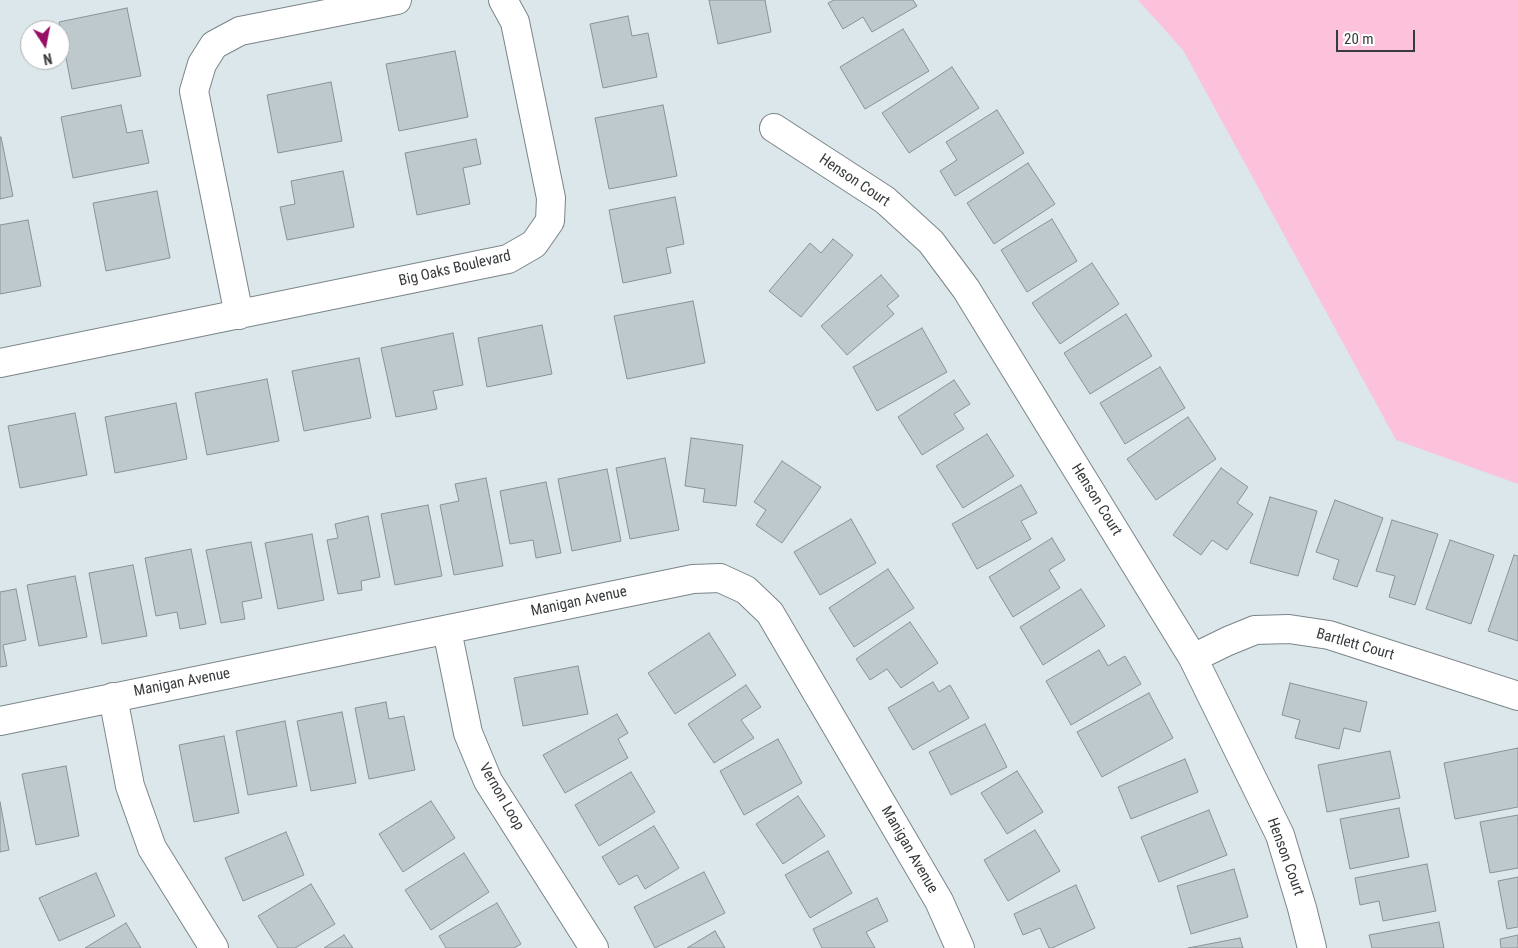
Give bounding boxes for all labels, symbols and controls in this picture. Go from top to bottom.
north arrow [20,20,70,70]
scale bar [1338,20,1417,52]
text: 20 m [1344,30,1374,48]
text: N [42,50,53,67]
street label: Henson Court [815,151,893,211]
street label: Big Oaks Boulevard [397,247,513,291]
street label: Henson Court [1067,461,1125,539]
street label: Manigan Avenue [529,583,629,621]
street label: Bartlett Court [1314,625,1396,665]
street label: Manigan Avenue [132,665,232,701]
street label: Vernon Loop [475,760,527,834]
street label: Manigan Avenue [877,803,941,897]
street label: Henson Court [1263,816,1307,898]

